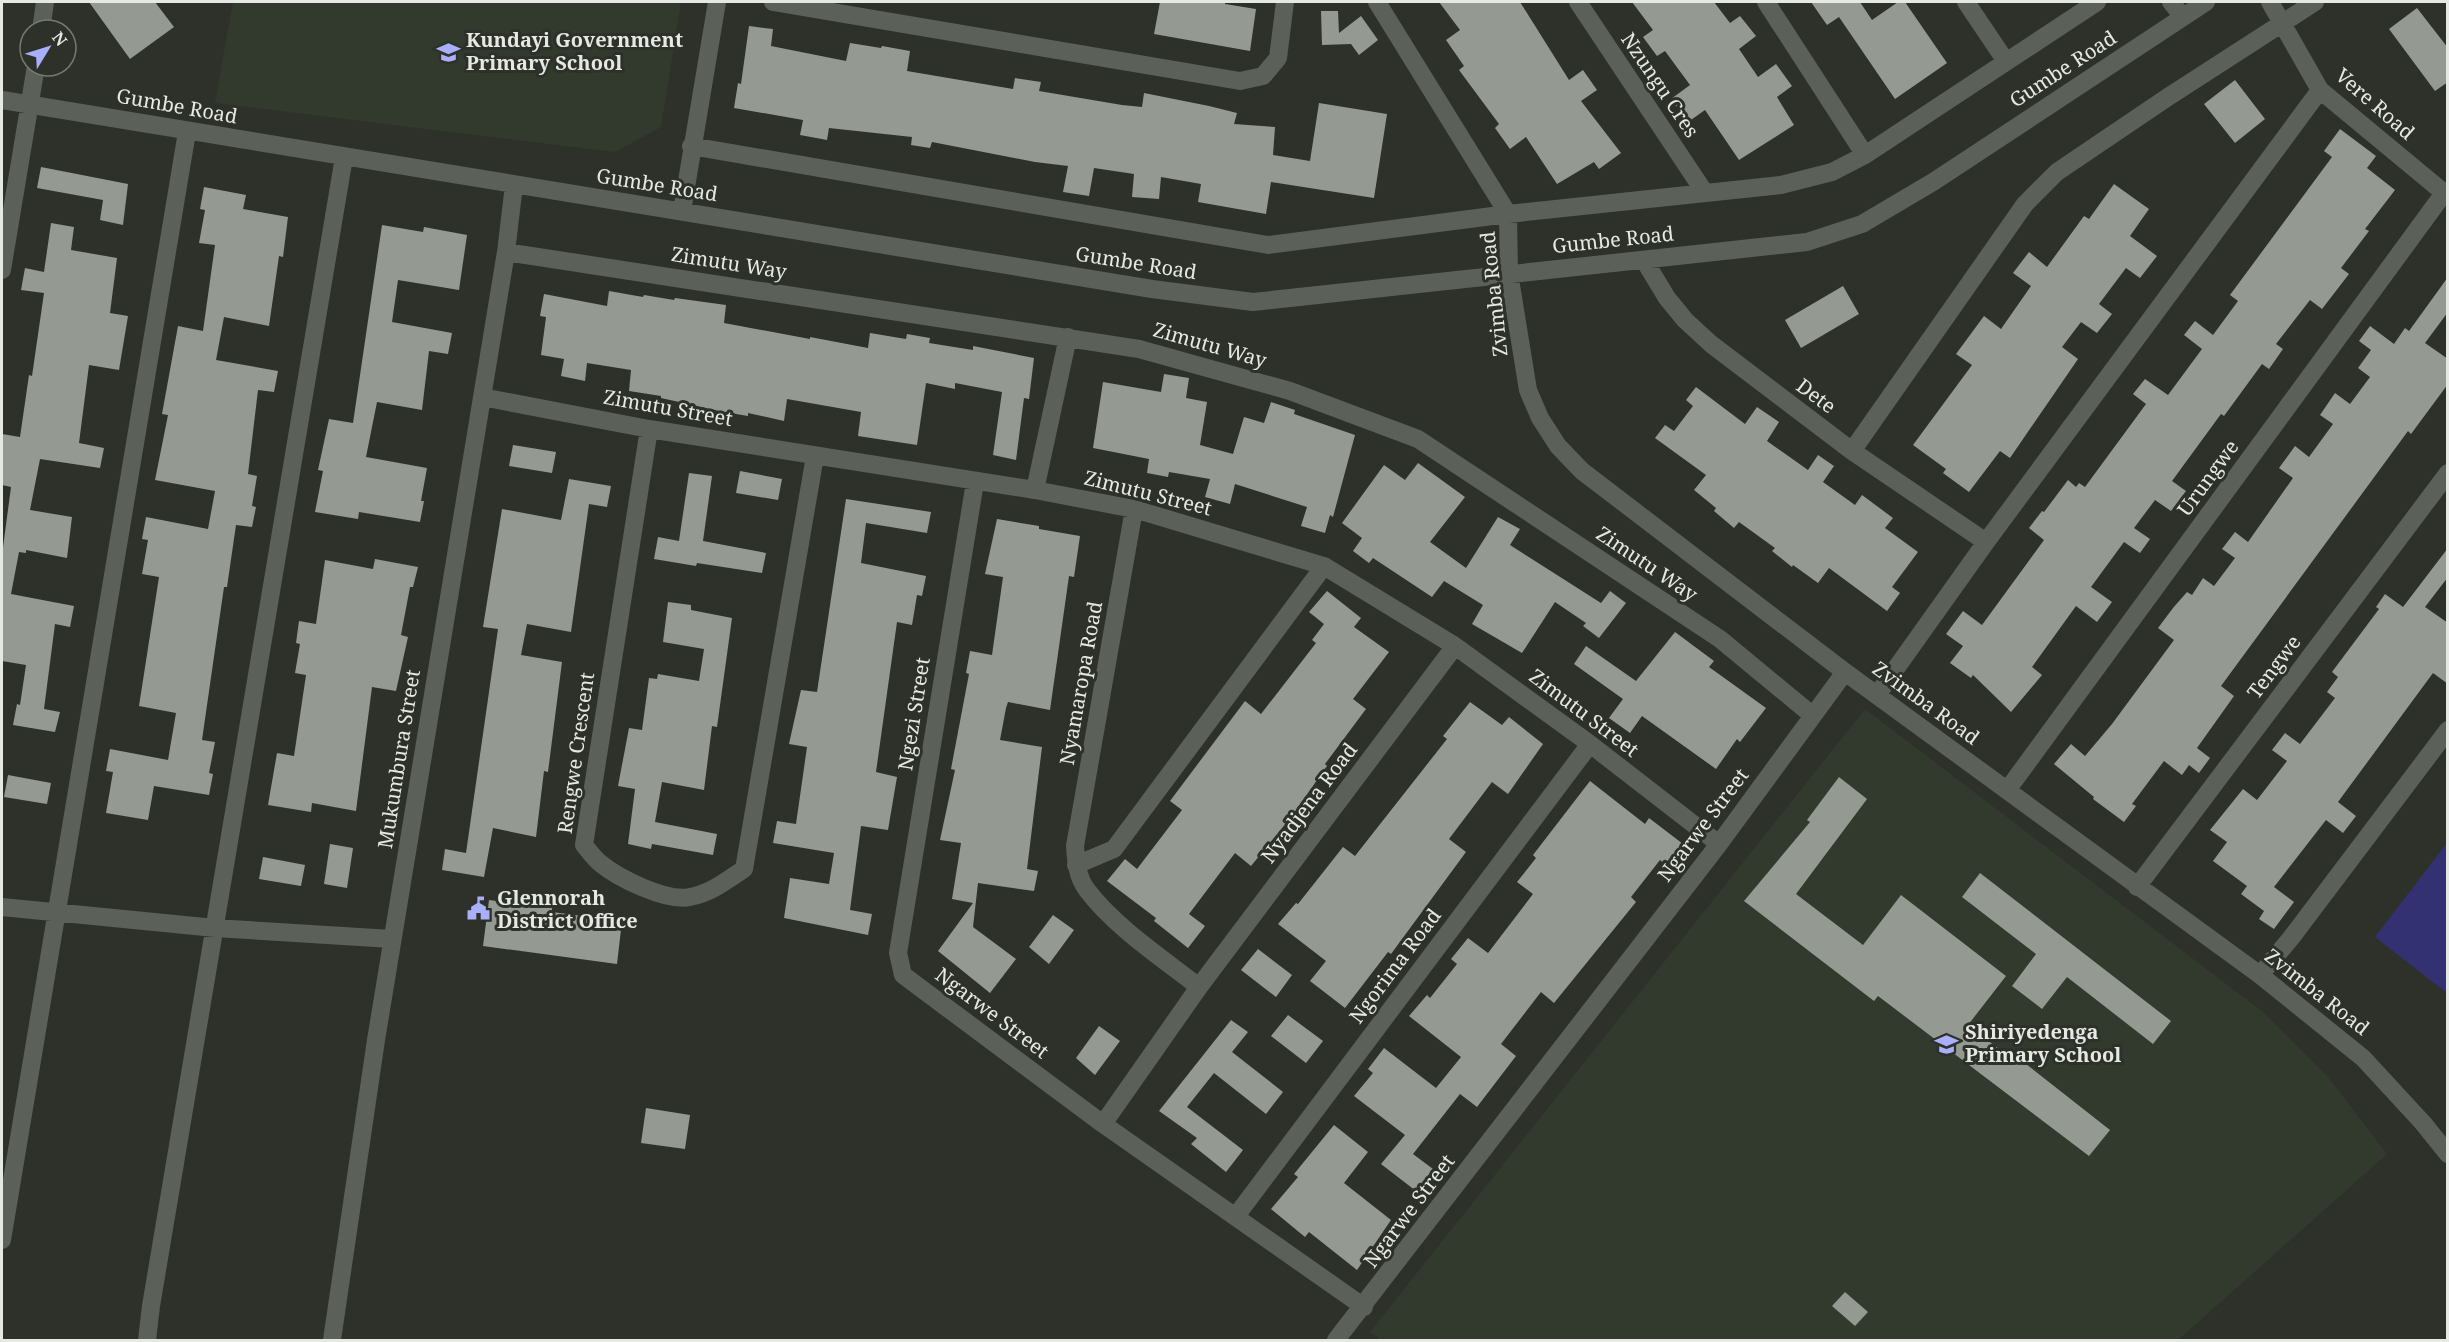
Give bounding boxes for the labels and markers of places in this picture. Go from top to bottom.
place label: Kundayi Government Primary School [466,26,683,76]
school or university icon: Kundayi Government Primary School [435,39,461,65]
place label: Glennorah District Office [497,884,638,934]
public building icon: Glennorah District Office [466,896,492,922]
place label: Shiriyedenga Primary School [1965,1018,2121,1068]
school or university icon: Shiriyedenga Primary School [1934,1031,1960,1057]

